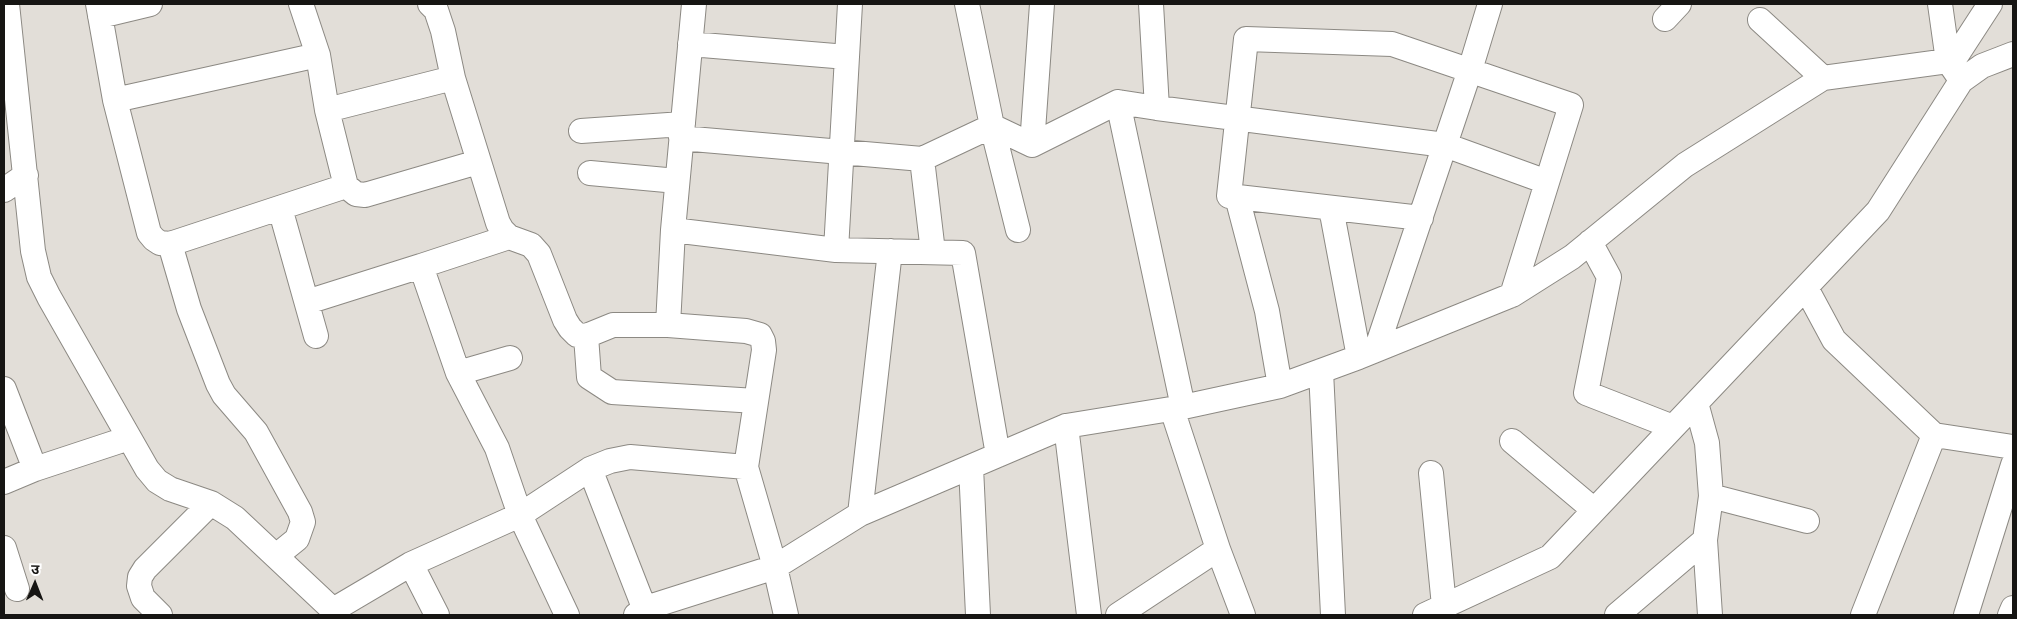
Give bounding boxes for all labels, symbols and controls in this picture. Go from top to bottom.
north arrow [10,559,60,609]
text: उ [31,560,40,578]

